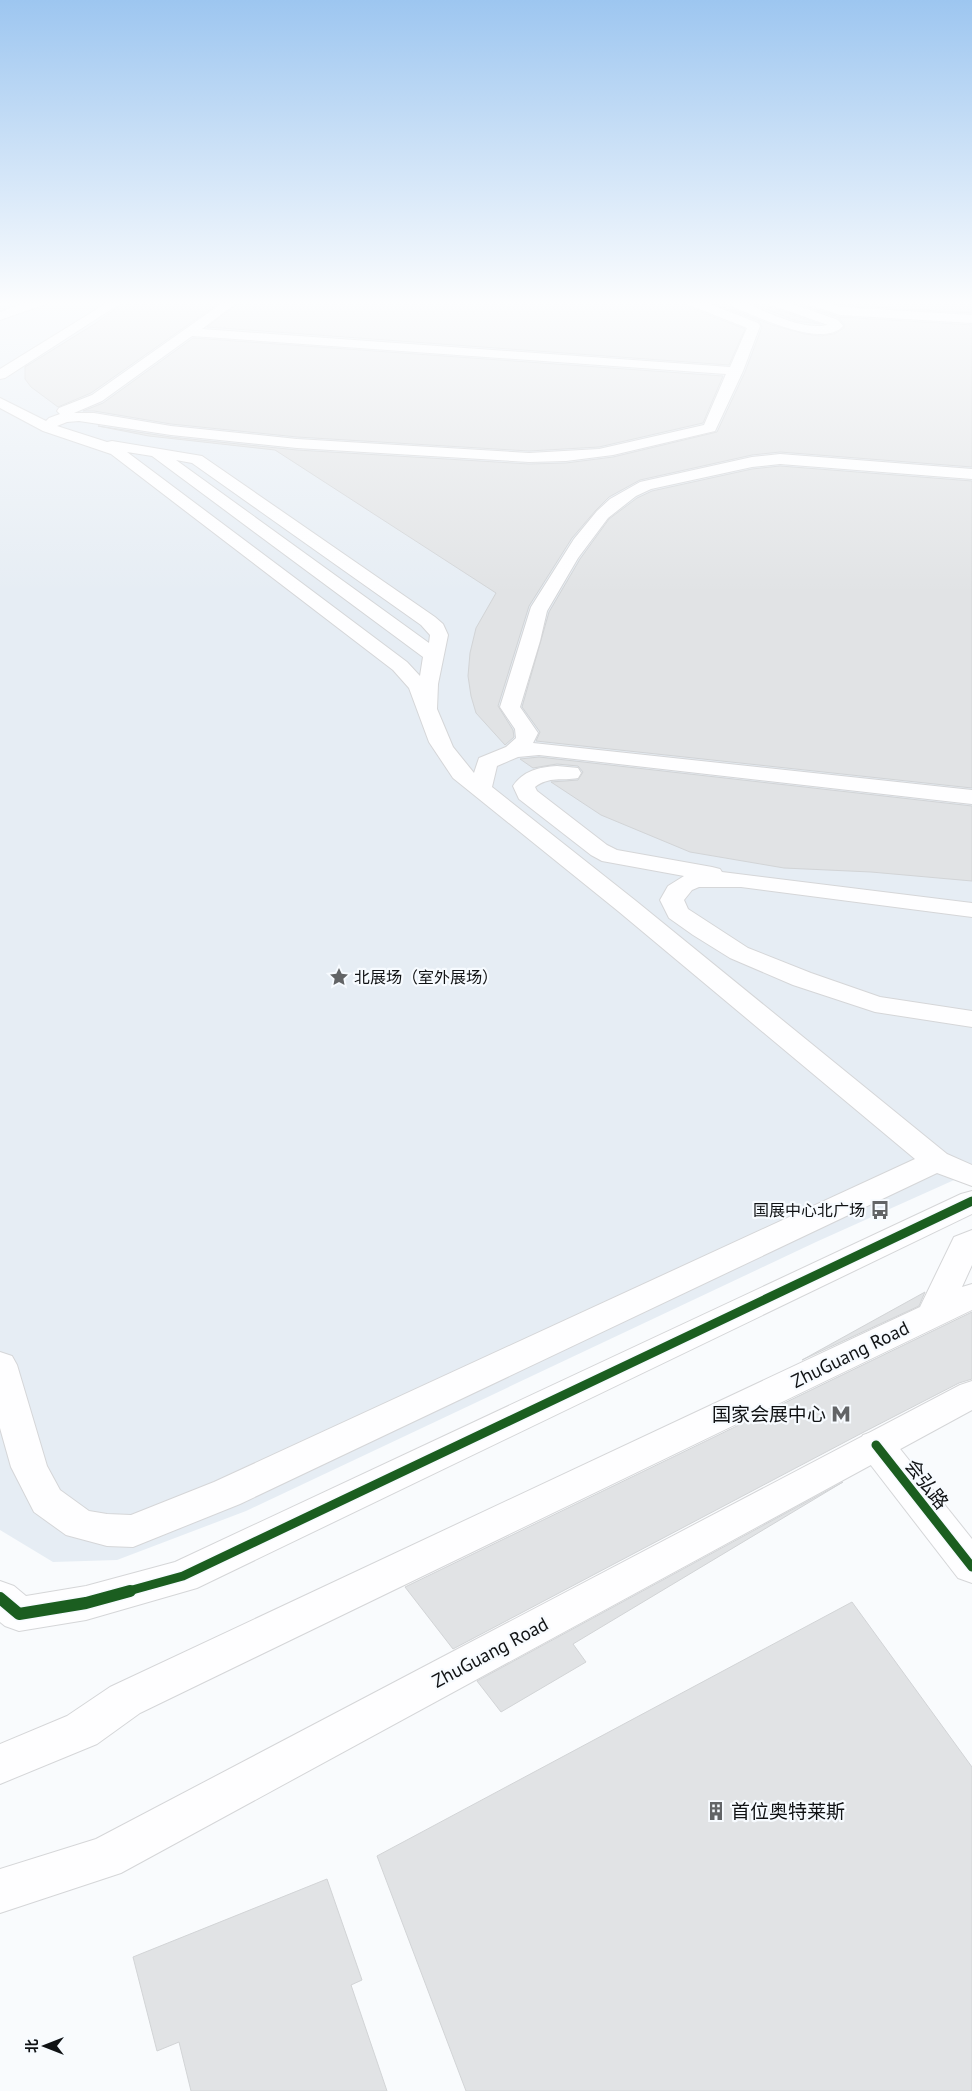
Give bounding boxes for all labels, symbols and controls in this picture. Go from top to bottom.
place icon: 北展场（室外展场） [328,966,350,988]
place label: 北展场（室外展场） [354,967,498,987]
bus stop icon: 国展中心北广场 [869,1199,891,1221]
place label: 国展中心北广场 [753,1200,865,1220]
street label: ZhuGuang Road [787,1315,913,1393]
place label: 国家会展中心 [712,1402,826,1426]
metro station icon: 国家会展中心 [830,1403,852,1425]
street label: 会弘路 [900,1454,954,1514]
street label: ZhuGuang Road [428,1611,552,1693]
place label: 首位奥特莱斯 [731,1799,845,1823]
building icon: 首位奥特莱斯 [705,1800,727,1822]
north arrow [20,2021,70,2071]
text: 北 [23,2039,41,2053]

